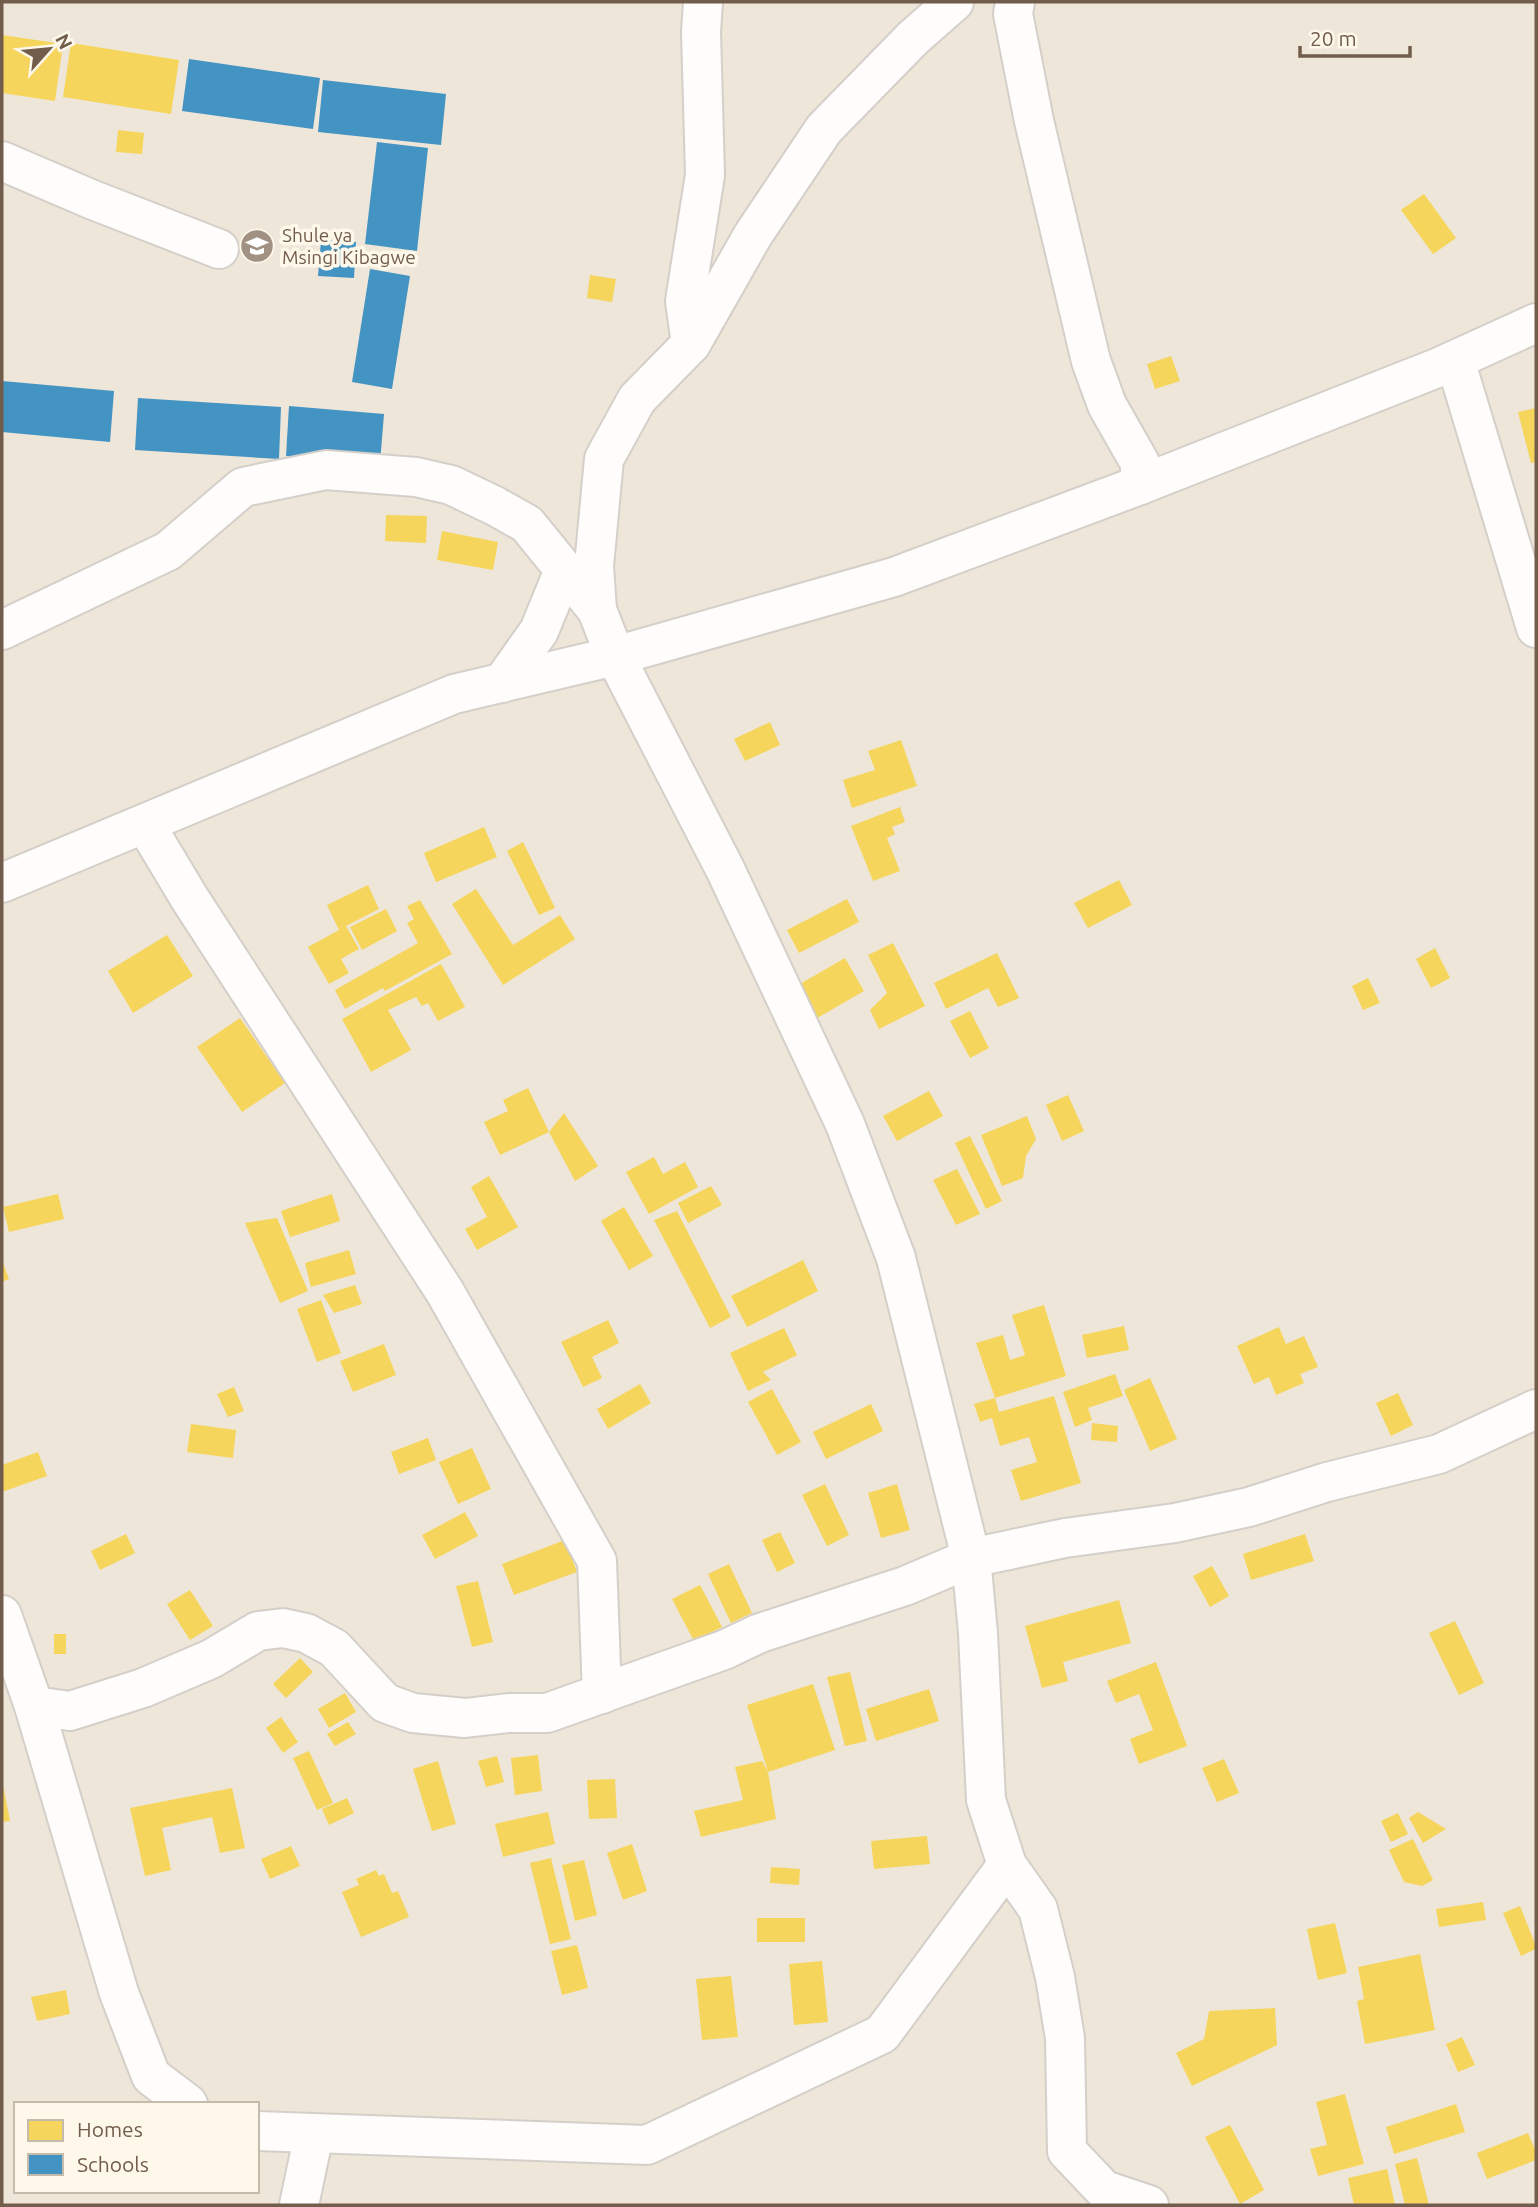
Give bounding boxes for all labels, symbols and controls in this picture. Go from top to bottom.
north arrow [14,14,84,84]
scale bar [1300,14,1410,58]
text: 20 m [1310,26,1357,50]
text: N [51,30,77,53]
place label: Shule ya Msingi Kibagwe [282,224,416,268]
school or university icon: Shule ya Msingi Kibagwe [238,227,276,265]
legend [14,2102,259,2193]
text: Homes [77,2117,143,2141]
text: Schools [77,2152,149,2176]

